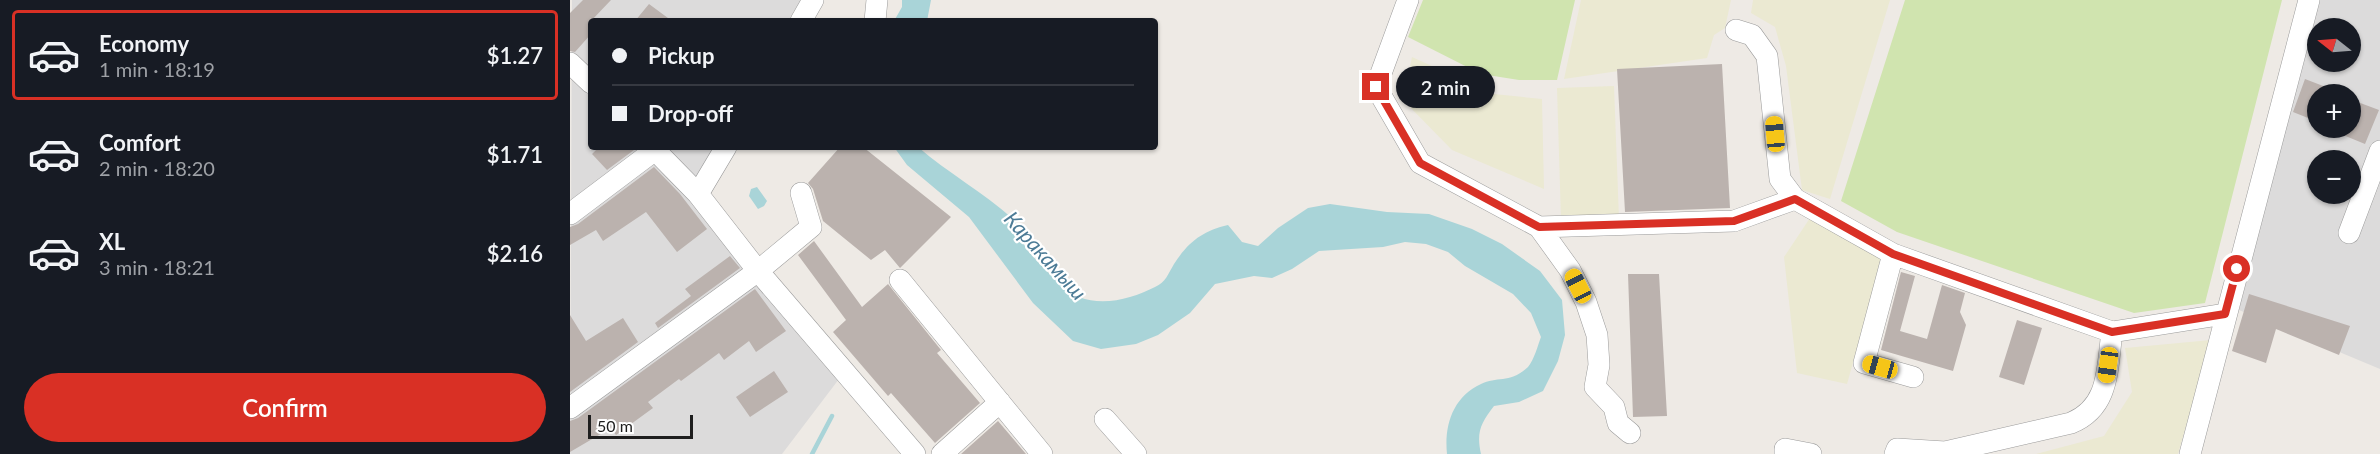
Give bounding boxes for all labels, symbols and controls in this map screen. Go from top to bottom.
north arrow [2307,18,2361,72]
map controls [2307,18,2361,204]
icon: car [27,28,81,82]
text: Economy [99,30,189,57]
text: $1.27 [487,42,543,69]
text: Pickup [648,42,714,69]
text: 1 min · 18:19 [99,57,215,81]
callout: 2 min [1397,66,1496,108]
route end [1362,73,1389,100]
text: 2 min [1421,75,1470,99]
button: + [2307,84,2361,138]
text: Drop-off [648,100,733,127]
car [1764,115,1786,153]
icon: car [27,127,81,181]
text: Comfort [99,129,181,156]
text: $1.71 [487,141,543,168]
button: − [2307,150,2361,204]
text: 2 min · 18:20 [99,156,215,180]
water label: Каракамыш [1000,206,1092,304]
icon: car [27,226,81,280]
text: XL [99,228,125,255]
text: $2.16 [487,240,543,267]
text: 3 min · 18:21 [99,255,215,279]
route start [2223,255,2250,282]
car [1562,266,1594,306]
car [2097,346,2119,384]
car [1860,353,1900,381]
button: Confirm [24,373,546,442]
scale bar [588,412,693,440]
text: 50 m [597,416,633,435]

